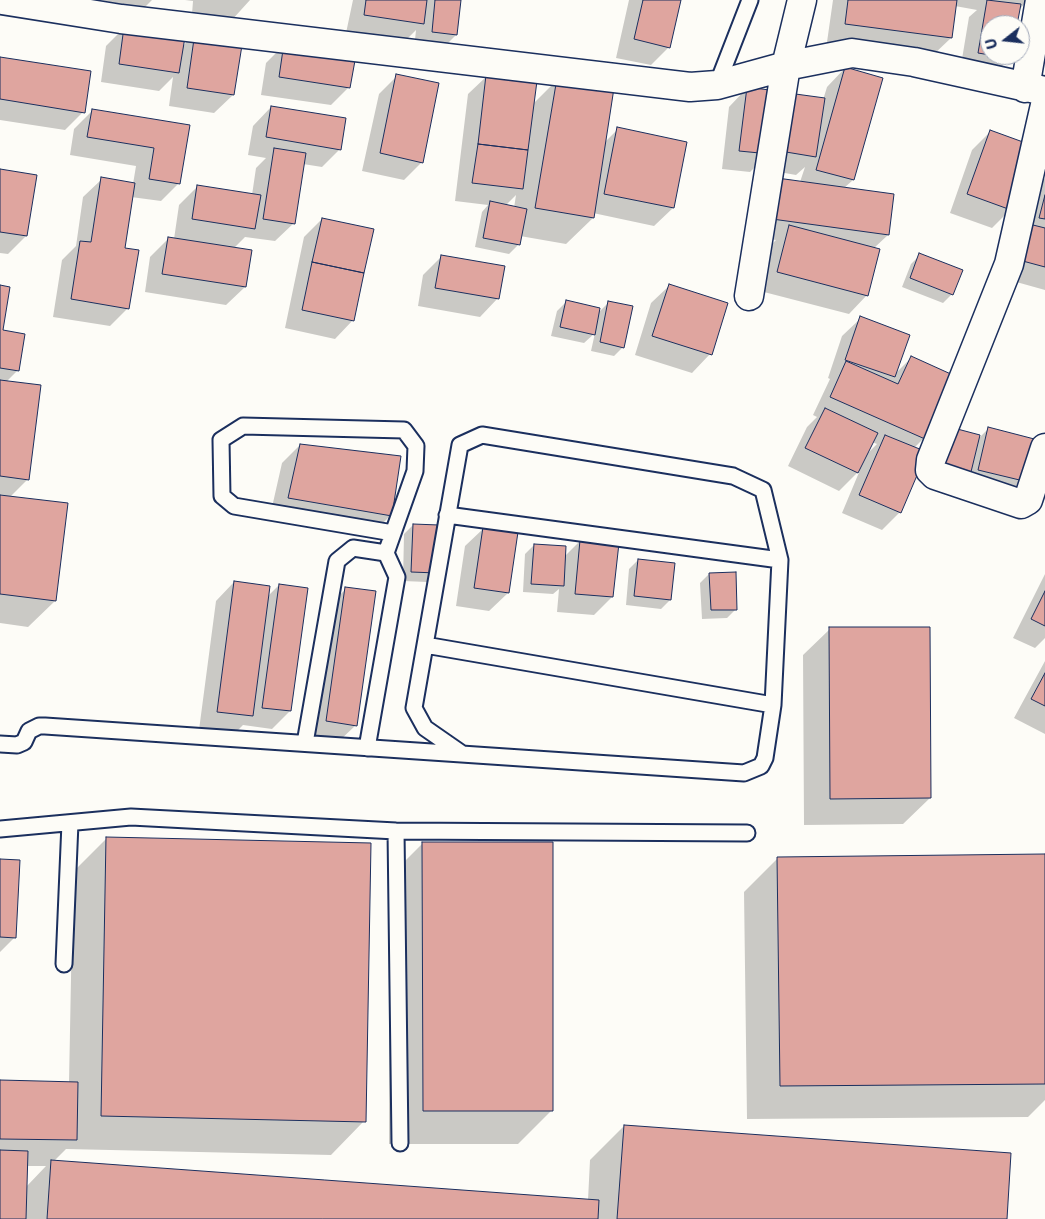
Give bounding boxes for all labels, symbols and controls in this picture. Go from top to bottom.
north arrow [980,15,1030,65]
text: U [979,36,1003,52]

